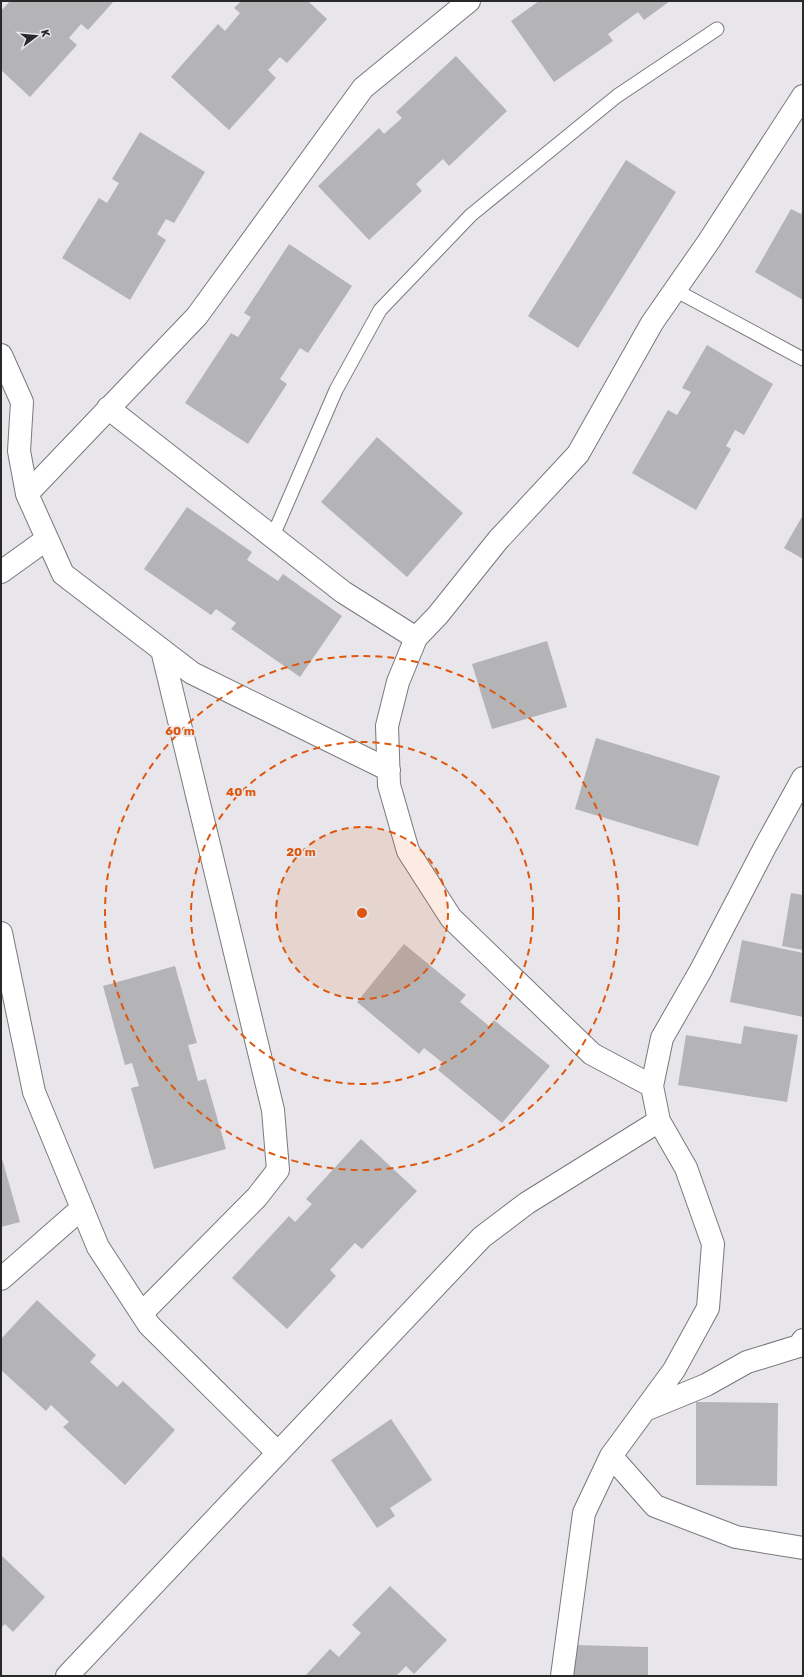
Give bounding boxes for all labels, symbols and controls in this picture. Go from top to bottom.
north arrow [16,16,56,56]
text: K [38,28,53,39]
text: 60 m [165,724,195,738]
text: 40 m [226,785,256,799]
text: 20 m [286,845,316,859]
centre of rings [355,906,369,920]

